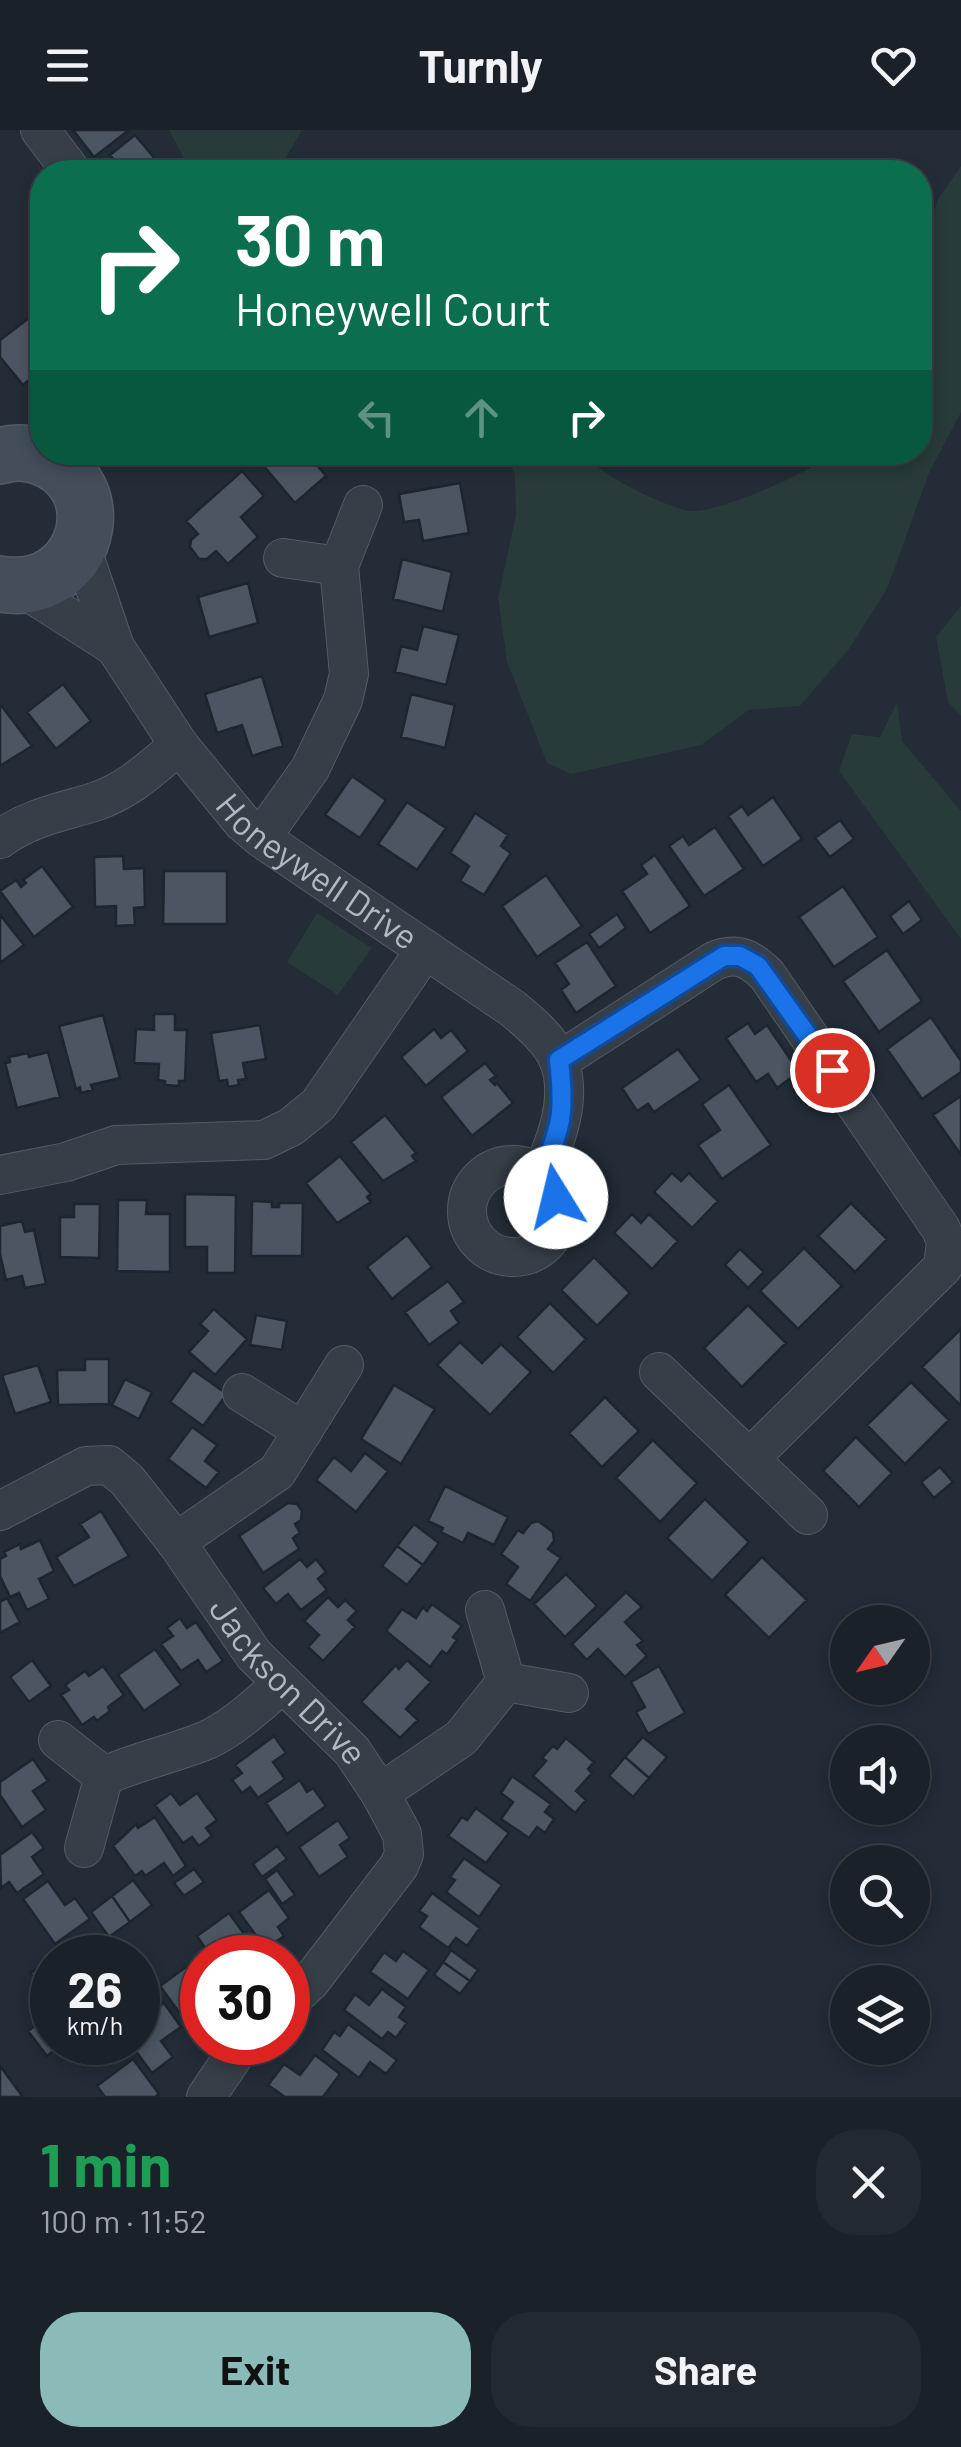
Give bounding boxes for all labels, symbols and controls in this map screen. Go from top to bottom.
icon: menu [40,38,95,93]
text: Turnly [418,38,543,92]
icon: heart [866,38,921,93]
text: 30 m [235,196,385,280]
icon: right [70,200,200,330]
text: Honeywell Court [235,281,552,335]
icon: left [349,390,404,445]
icon: ahead [454,390,509,445]
icon: right [559,390,614,445]
street label: Honeywell Drive [208,784,427,957]
pin [790,1028,875,1113]
icon: arrive [805,1043,860,1098]
position arrow [504,1145,608,1249]
street label: Jackson Drive [202,1589,378,1771]
north arrow [830,1605,930,1705]
map controls [830,1605,930,2065]
button: sound [830,1725,930,1825]
button: search [830,1845,930,1945]
speed limit sign: 30 [180,1935,310,2065]
text: 26 [68,1958,122,2018]
button: layers [830,1965,930,2065]
text: km/h [67,2010,123,2040]
text: 1 min [40,2127,171,2199]
button: close [816,2130,921,2235]
text: 100 m · 11:52 [40,2201,207,2239]
button: Exit [40,2312,471,2427]
button: Share [491,2312,921,2427]

